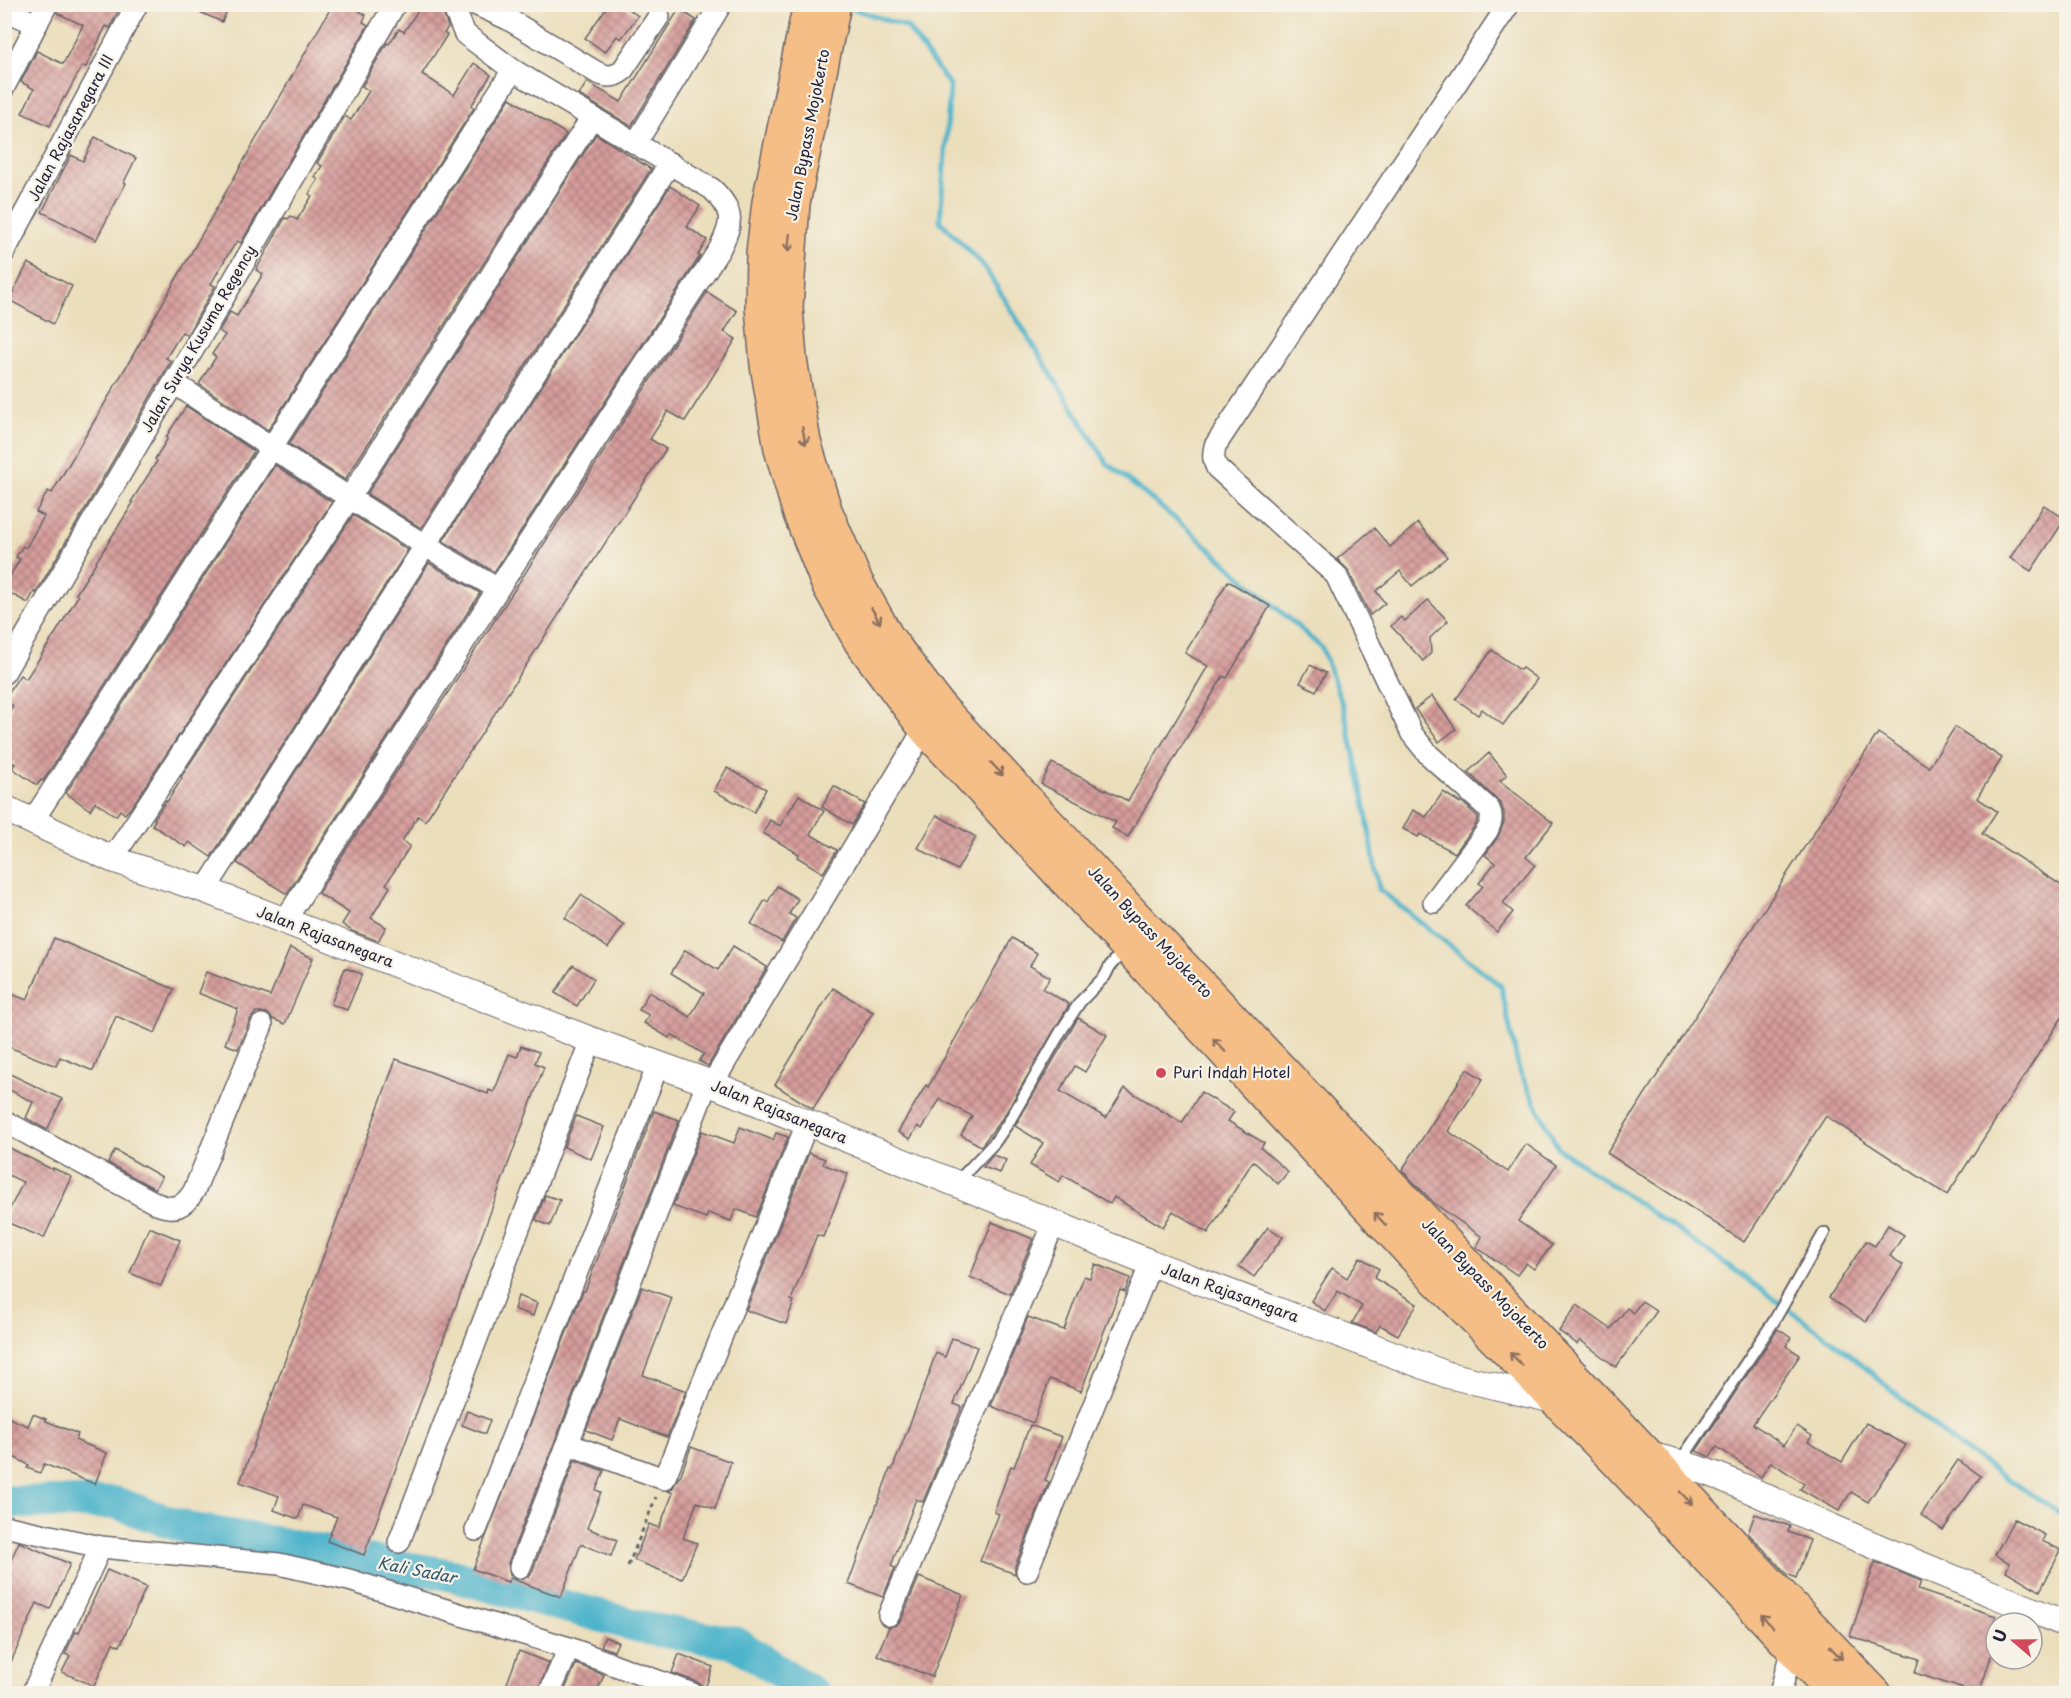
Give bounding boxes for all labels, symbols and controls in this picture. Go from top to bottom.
street label: Jalan Bypass Mojokerto [779,47,834,222]
street label: Jalan Rajasanegara III [21,50,118,205]
one-way arrow [783,232,794,252]
street label: Jalan Surya Kusuma Regency [134,240,261,436]
one-way arrow [799,426,810,445]
one-way arrow [871,607,882,625]
one-way arrow [990,761,1004,776]
street label: Jalan Bypass Mojokerto [1083,859,1219,1003]
street label: Jalan Rajasanegara [254,899,398,973]
one-way arrow [1212,1038,1226,1053]
place label: Puri Indah Hotel [1173,1060,1290,1083]
marker: Puri Indah Hotel [1154,1066,1168,1080]
street label: Jalan Rajasanegara [708,1073,852,1149]
one-way arrow [1373,1212,1387,1227]
street label: Jalan Bypass Mojokerto [1417,1212,1555,1354]
street label: Jalan Rajasanegara [1158,1256,1303,1327]
one-way arrow [1509,1351,1523,1366]
one-way arrow [1679,1490,1694,1505]
water label: Kali Sadar [376,1550,461,1589]
north arrow [1984,1611,2044,1671]
one-way arrow [1760,1614,1774,1629]
text: U [1986,1626,2012,1645]
one-way arrow [1829,1646,1843,1661]

